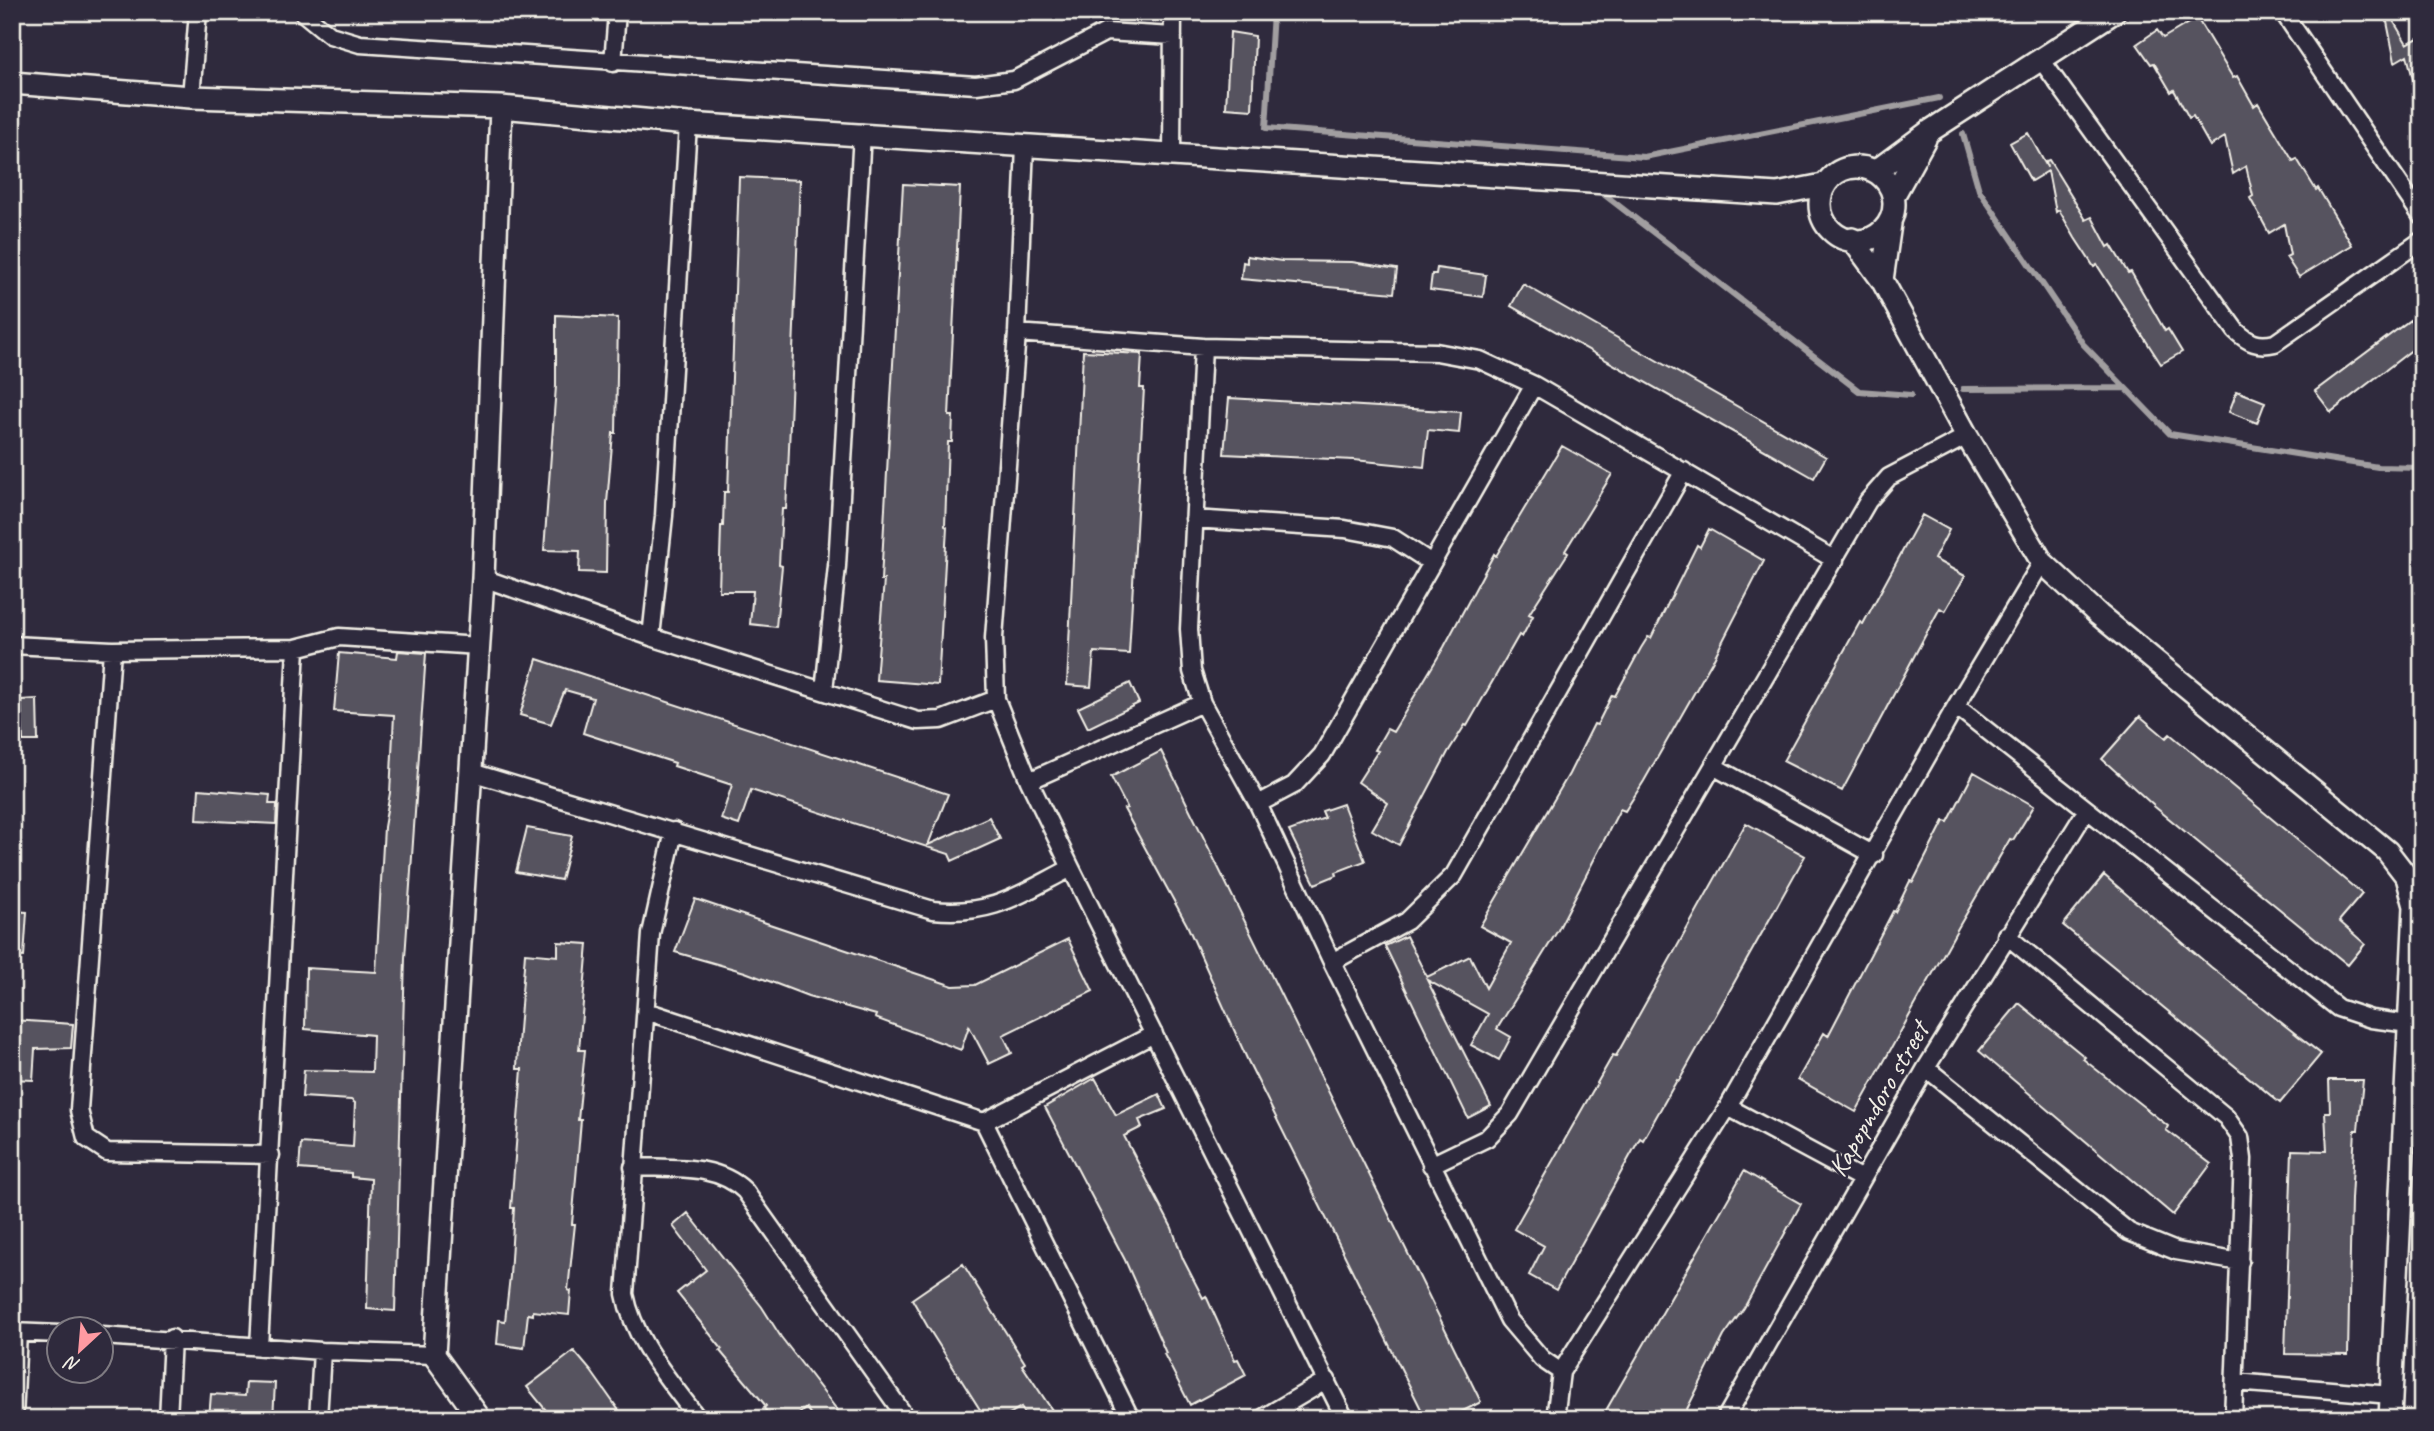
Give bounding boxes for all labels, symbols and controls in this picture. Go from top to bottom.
street label: Kapopndoro street [1820,1012,1938,1183]
north arrow [46,1316,116,1386]
text: N [60,1350,84,1378]

